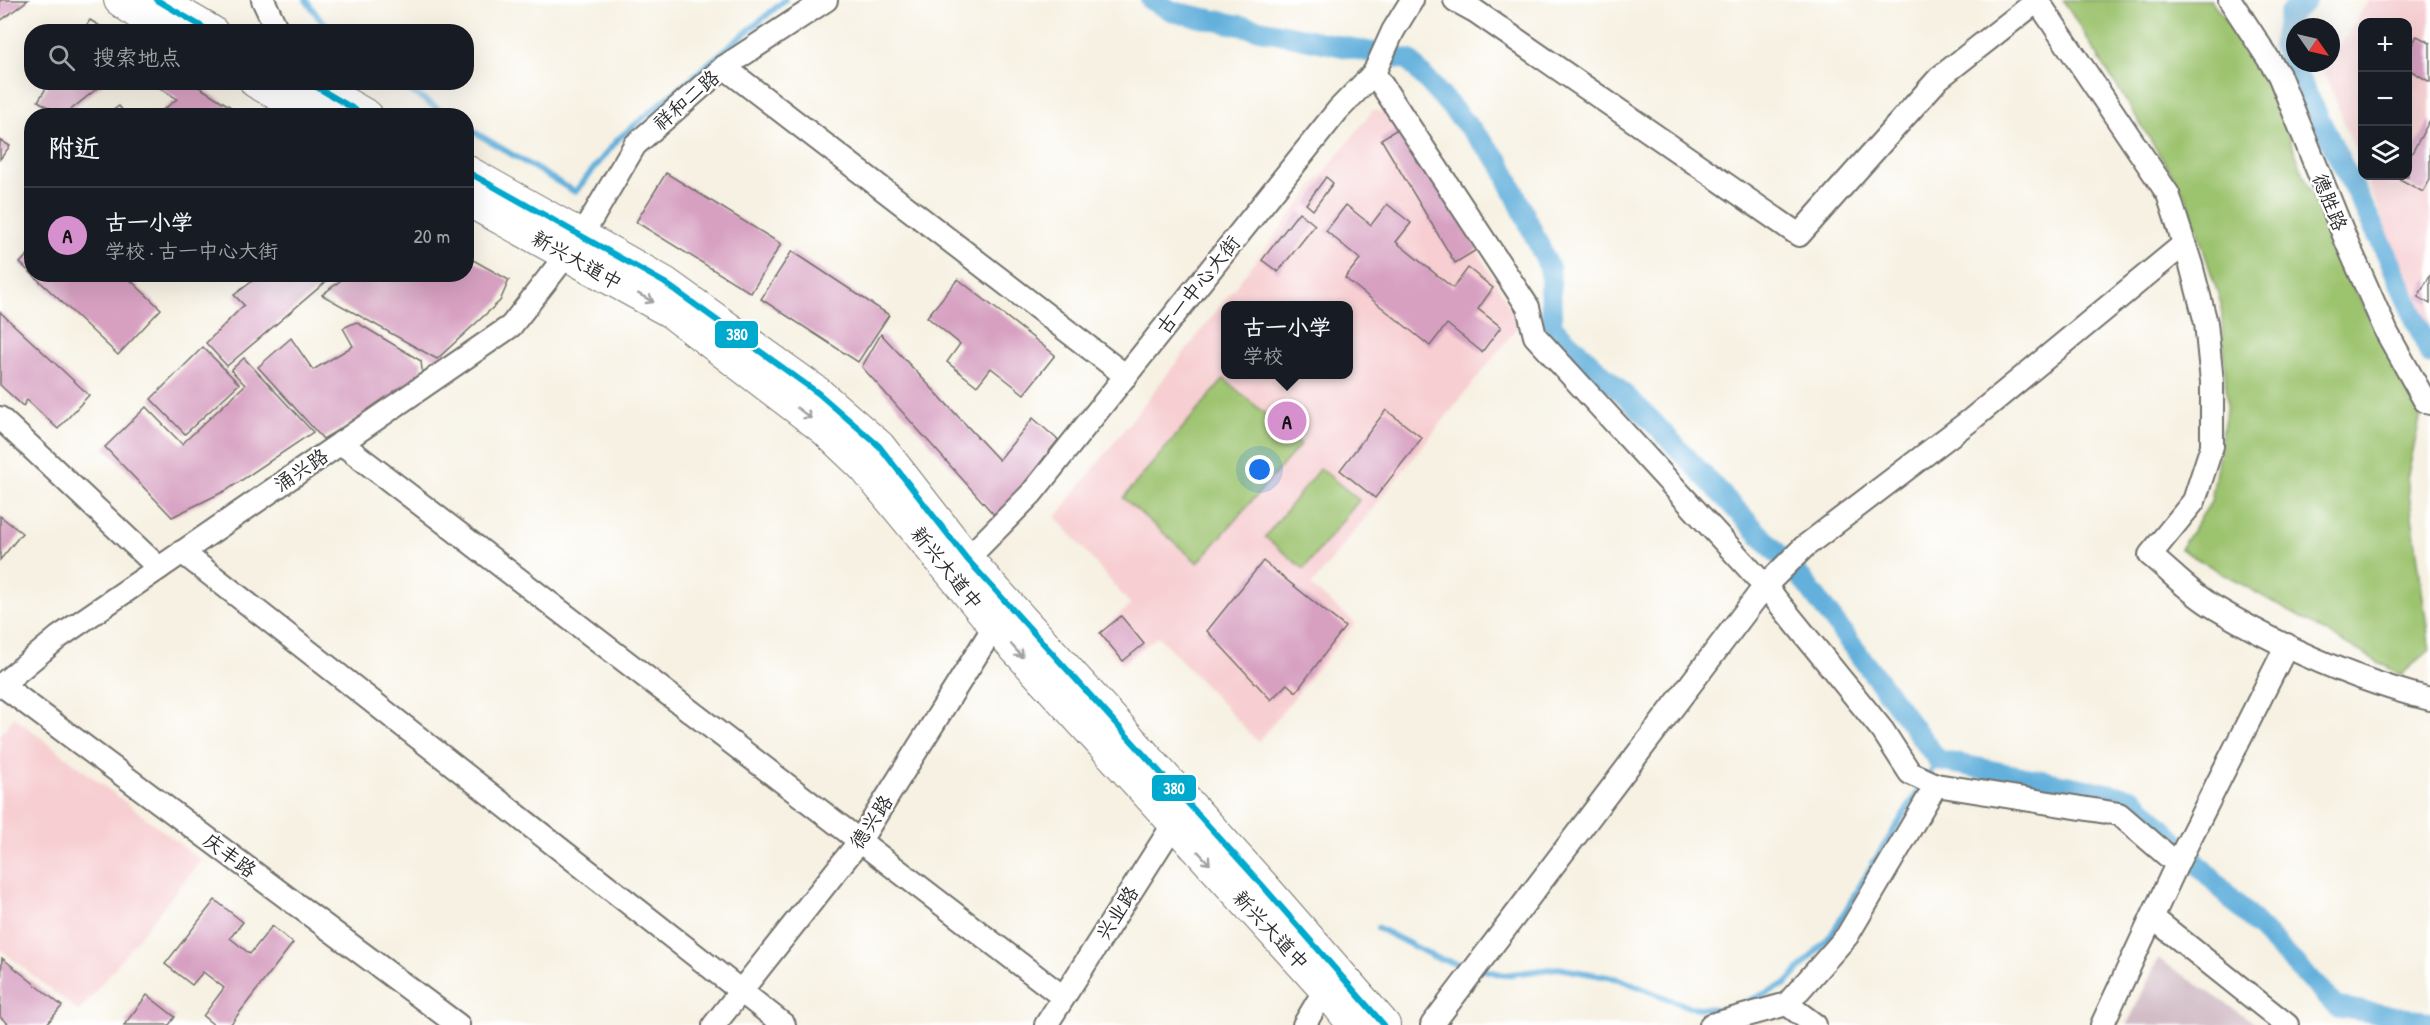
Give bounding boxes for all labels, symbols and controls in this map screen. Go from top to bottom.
north arrow [2286,18,2340,72]
map controls [2358,18,2412,180]
button: + [2358,18,2412,72]
search box [24,24,474,90]
icon: search [45,41,78,74]
text: 搜索地点 [93,42,181,72]
street label: 祥和二路 [647,63,725,136]
button: − [2358,72,2412,126]
button: layers [2358,126,2412,180]
text: 附近 [48,130,100,165]
street label: 德胜路 [2307,169,2355,236]
text: 古一小学 [105,207,193,237]
text: A [63,222,72,249]
text: 20 m [413,222,450,249]
street label: 新兴大道中 [527,224,628,296]
street label: 古一中心大街 [1149,230,1246,340]
text: 学校 · 古一中心大街 [105,237,278,264]
one-way arrow [637,293,655,304]
popup [1221,301,1353,379]
text: 古一小学 [1243,312,1331,342]
line badge: 380 [714,320,759,349]
text: 380 [726,323,748,345]
text: 学校 [1243,342,1283,369]
pin: A [1268,398,1306,444]
one-way arrow [795,407,811,419]
street label: 涌兴路 [268,441,334,498]
your location [1245,455,1274,484]
street label: 新兴大道中 [905,520,989,615]
one-way arrow [1010,643,1024,658]
line badge: 380 [1151,774,1197,802]
text: 380 [1163,777,1185,799]
street label: 德兴路 [843,788,899,854]
street label: 庆丰路 [198,826,263,884]
one-way arrow [1197,851,1211,866]
street label: 兴业路 [1089,879,1145,945]
street label: 新兴大道中 [1227,884,1315,975]

